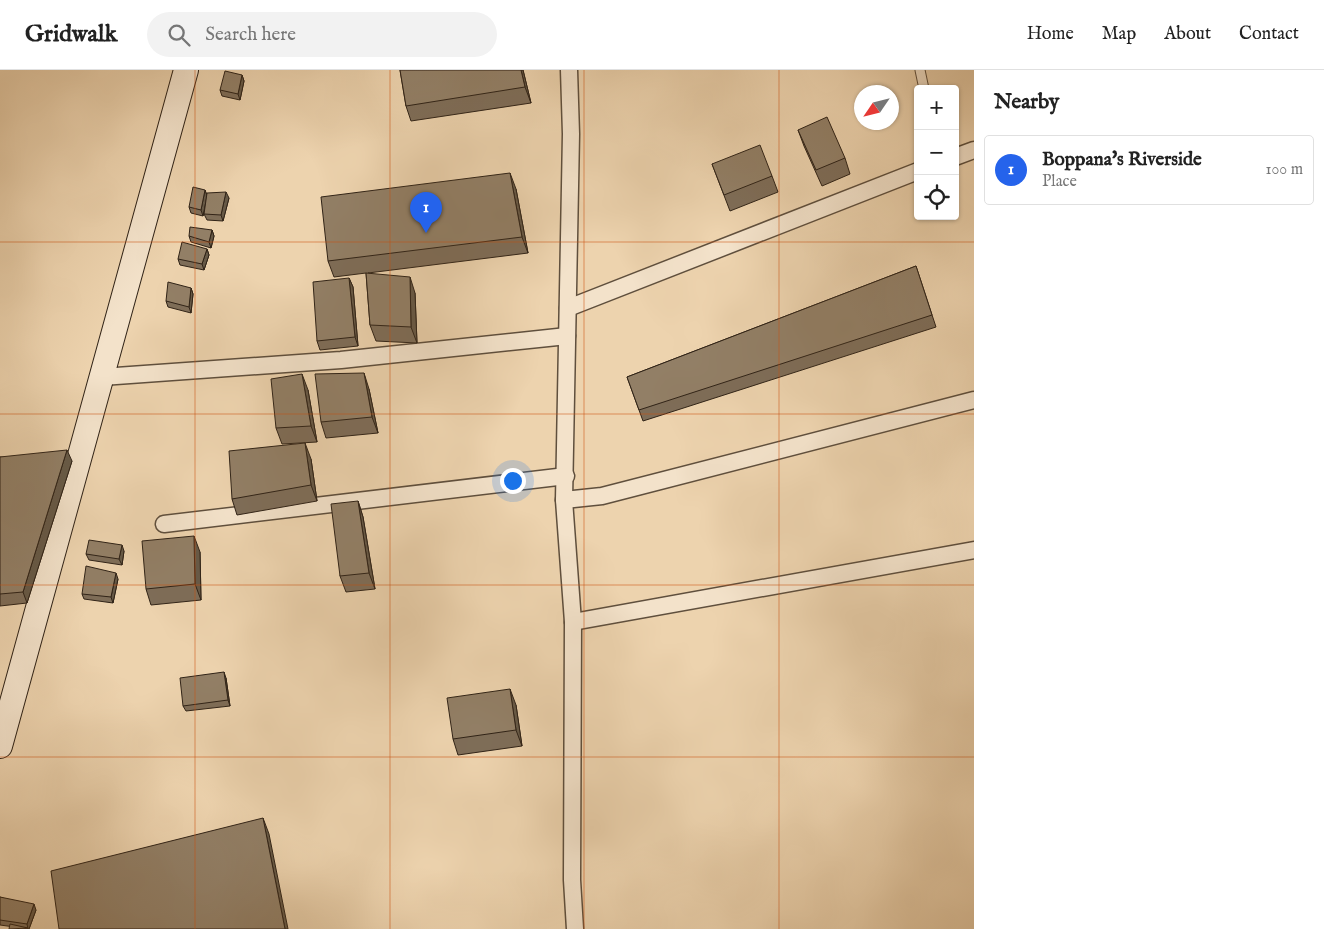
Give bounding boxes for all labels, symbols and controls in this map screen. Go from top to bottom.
search box [147,12,497,57]
text: Gridwalk [25,19,117,50]
icon: search [165,21,193,49]
text: Search here [205,23,296,47]
text: Home [1027,23,1074,46]
text: Map [1102,23,1136,46]
text: About [1164,23,1211,46]
text: Contact [1239,23,1299,46]
north arrow [854,85,899,130]
map controls [914,85,959,220]
button: + [914,85,959,130]
text: Nearby [994,89,1059,116]
button: − [914,130,959,175]
text: Boppana's Riverside [1042,148,1202,172]
text: 1 [1008,160,1014,180]
text: 100 m [1266,160,1303,180]
text: Place [1042,172,1077,192]
button: locate [914,175,959,220]
pin: 1 [410,192,442,233]
your location [500,468,526,494]

